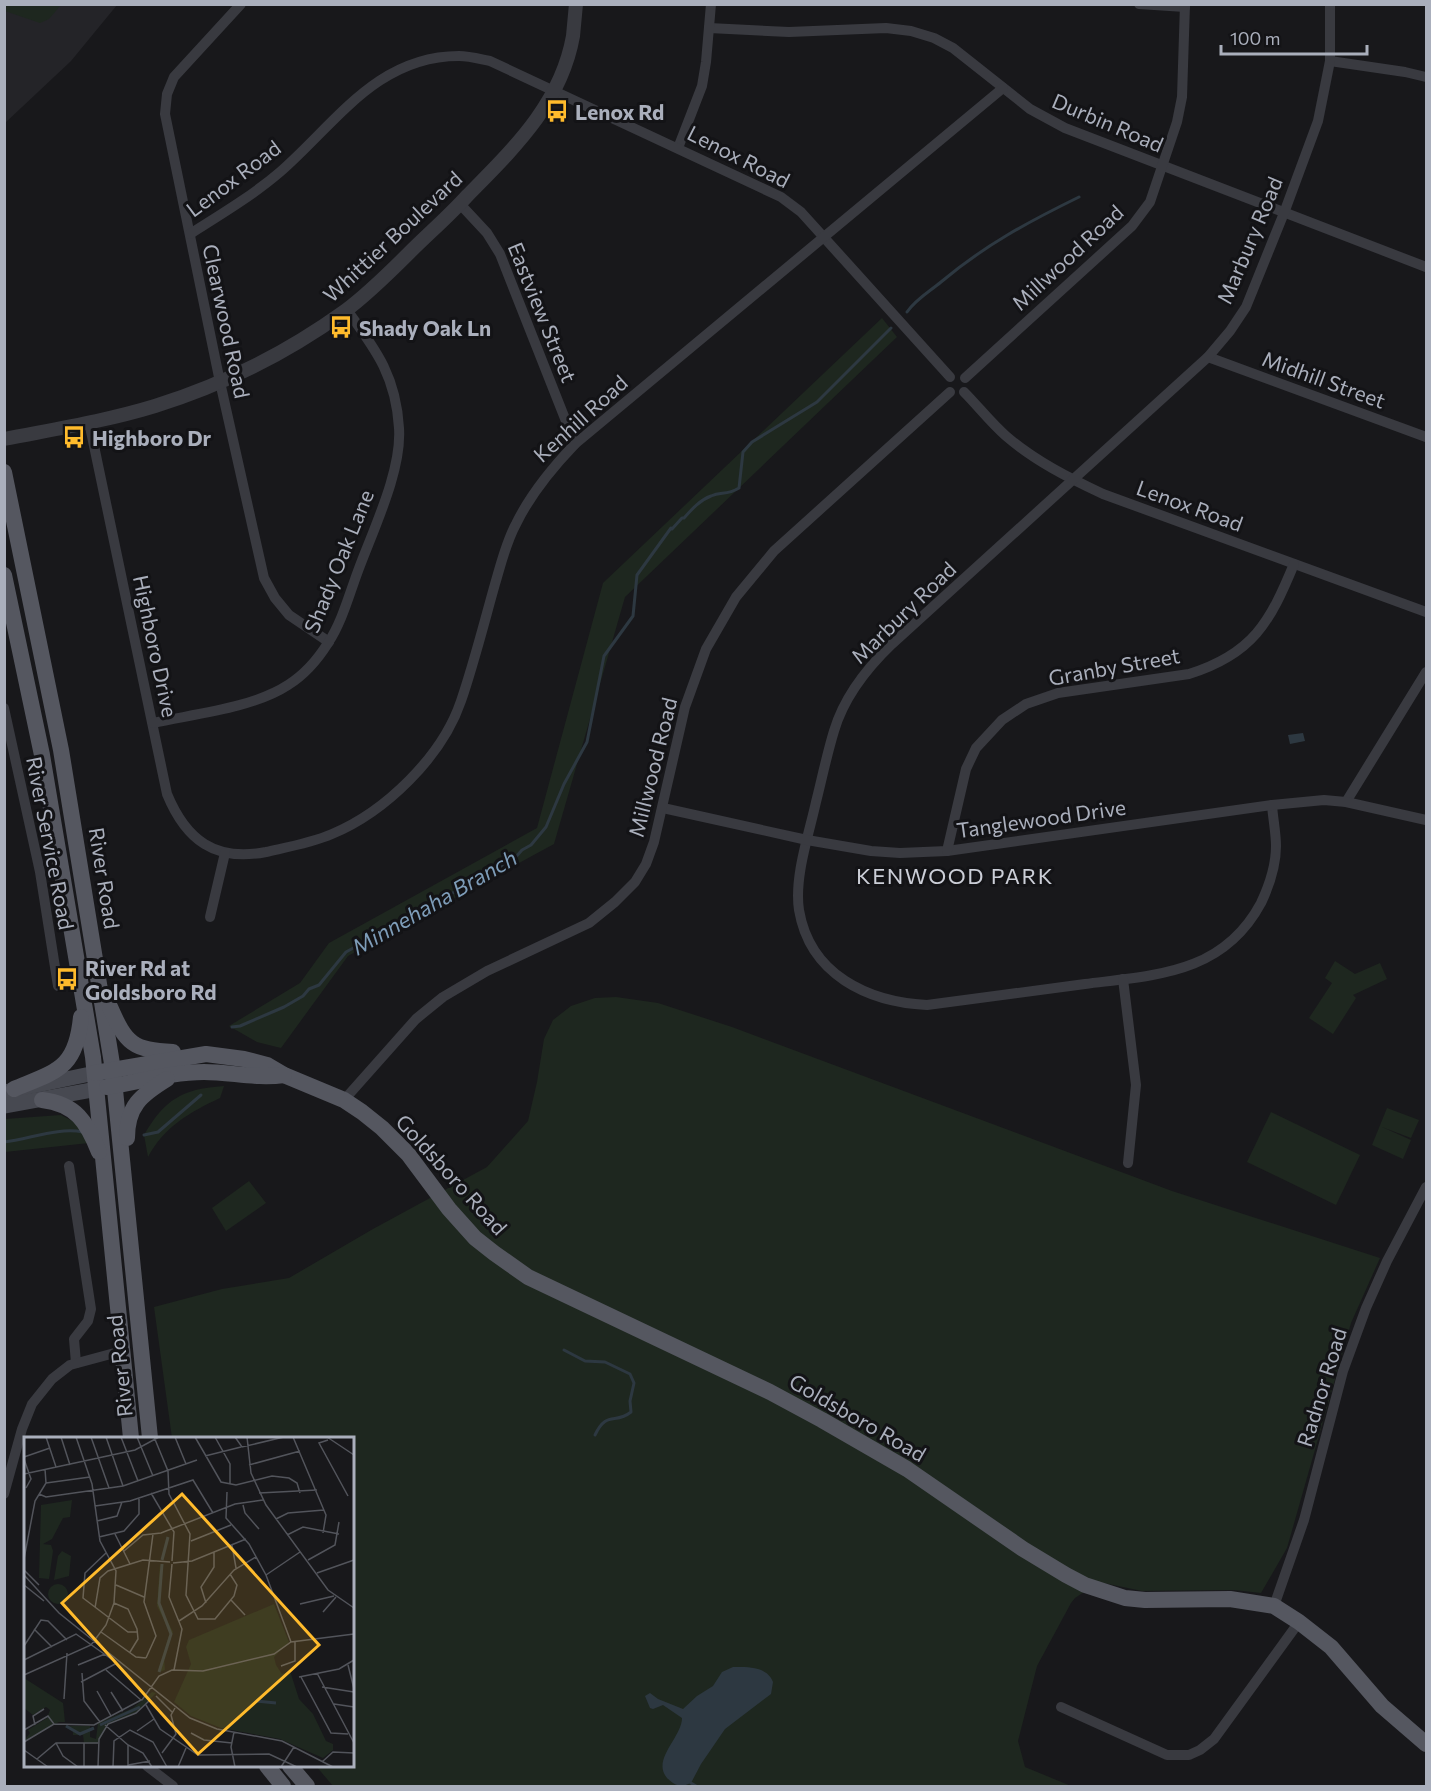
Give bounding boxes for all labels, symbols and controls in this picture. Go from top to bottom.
scale bar [1221,18,1366,56]
text: 100 m [1230,27,1280,49]
street label: Durbin Road [1049,87,1167,157]
bus stop icon: Lenox Rd [544,98,570,124]
place label: Lenox Rd [575,99,664,124]
street label: Lenox Road [684,120,794,192]
street label: Lenox Road [181,134,285,222]
street label: Whittier Boulevard [317,165,467,307]
street label: Marbury Road [1211,173,1287,307]
street label: Millwood Road [1006,199,1128,315]
street label: Eastview Street [504,238,582,386]
street label: Clearwood Road [198,242,256,400]
bus stop icon: Shady Oak Ln [328,314,354,340]
place label: Shady Oak Ln [359,315,491,340]
street label: Midhill Street [1259,345,1389,413]
street label: Kenhill Road [528,369,632,467]
bus stop icon: Highboro Dr [61,424,87,450]
place label: Highboro Dr [92,425,212,450]
street label: Lenox Road [1133,474,1247,536]
street label: Shady Oak Lane [298,486,378,636]
street label: Marbury Road [845,556,961,668]
street label: Highboro Drive [129,573,183,719]
street label: Granby Street [1046,642,1182,690]
street label: Millwood Road [623,695,681,839]
street label: River Service Road [22,754,80,932]
street label: Tanglewood Drive [955,794,1127,842]
street label: River Road [85,825,125,931]
water label: Minnehaha Branch [347,844,521,960]
district label: KENWOOD PARK [856,862,1054,889]
place label: River Rd at Goldsboro Rd [85,955,217,1004]
bus stop icon: River Rd at Goldsboro Rd [54,966,80,992]
street label: Goldsboro Road [391,1109,513,1239]
street label: River Road [101,1314,137,1418]
street label: Radnor Road [1291,1324,1351,1450]
street label: Goldsboro Road [785,1368,931,1466]
inset map [24,1437,354,1767]

